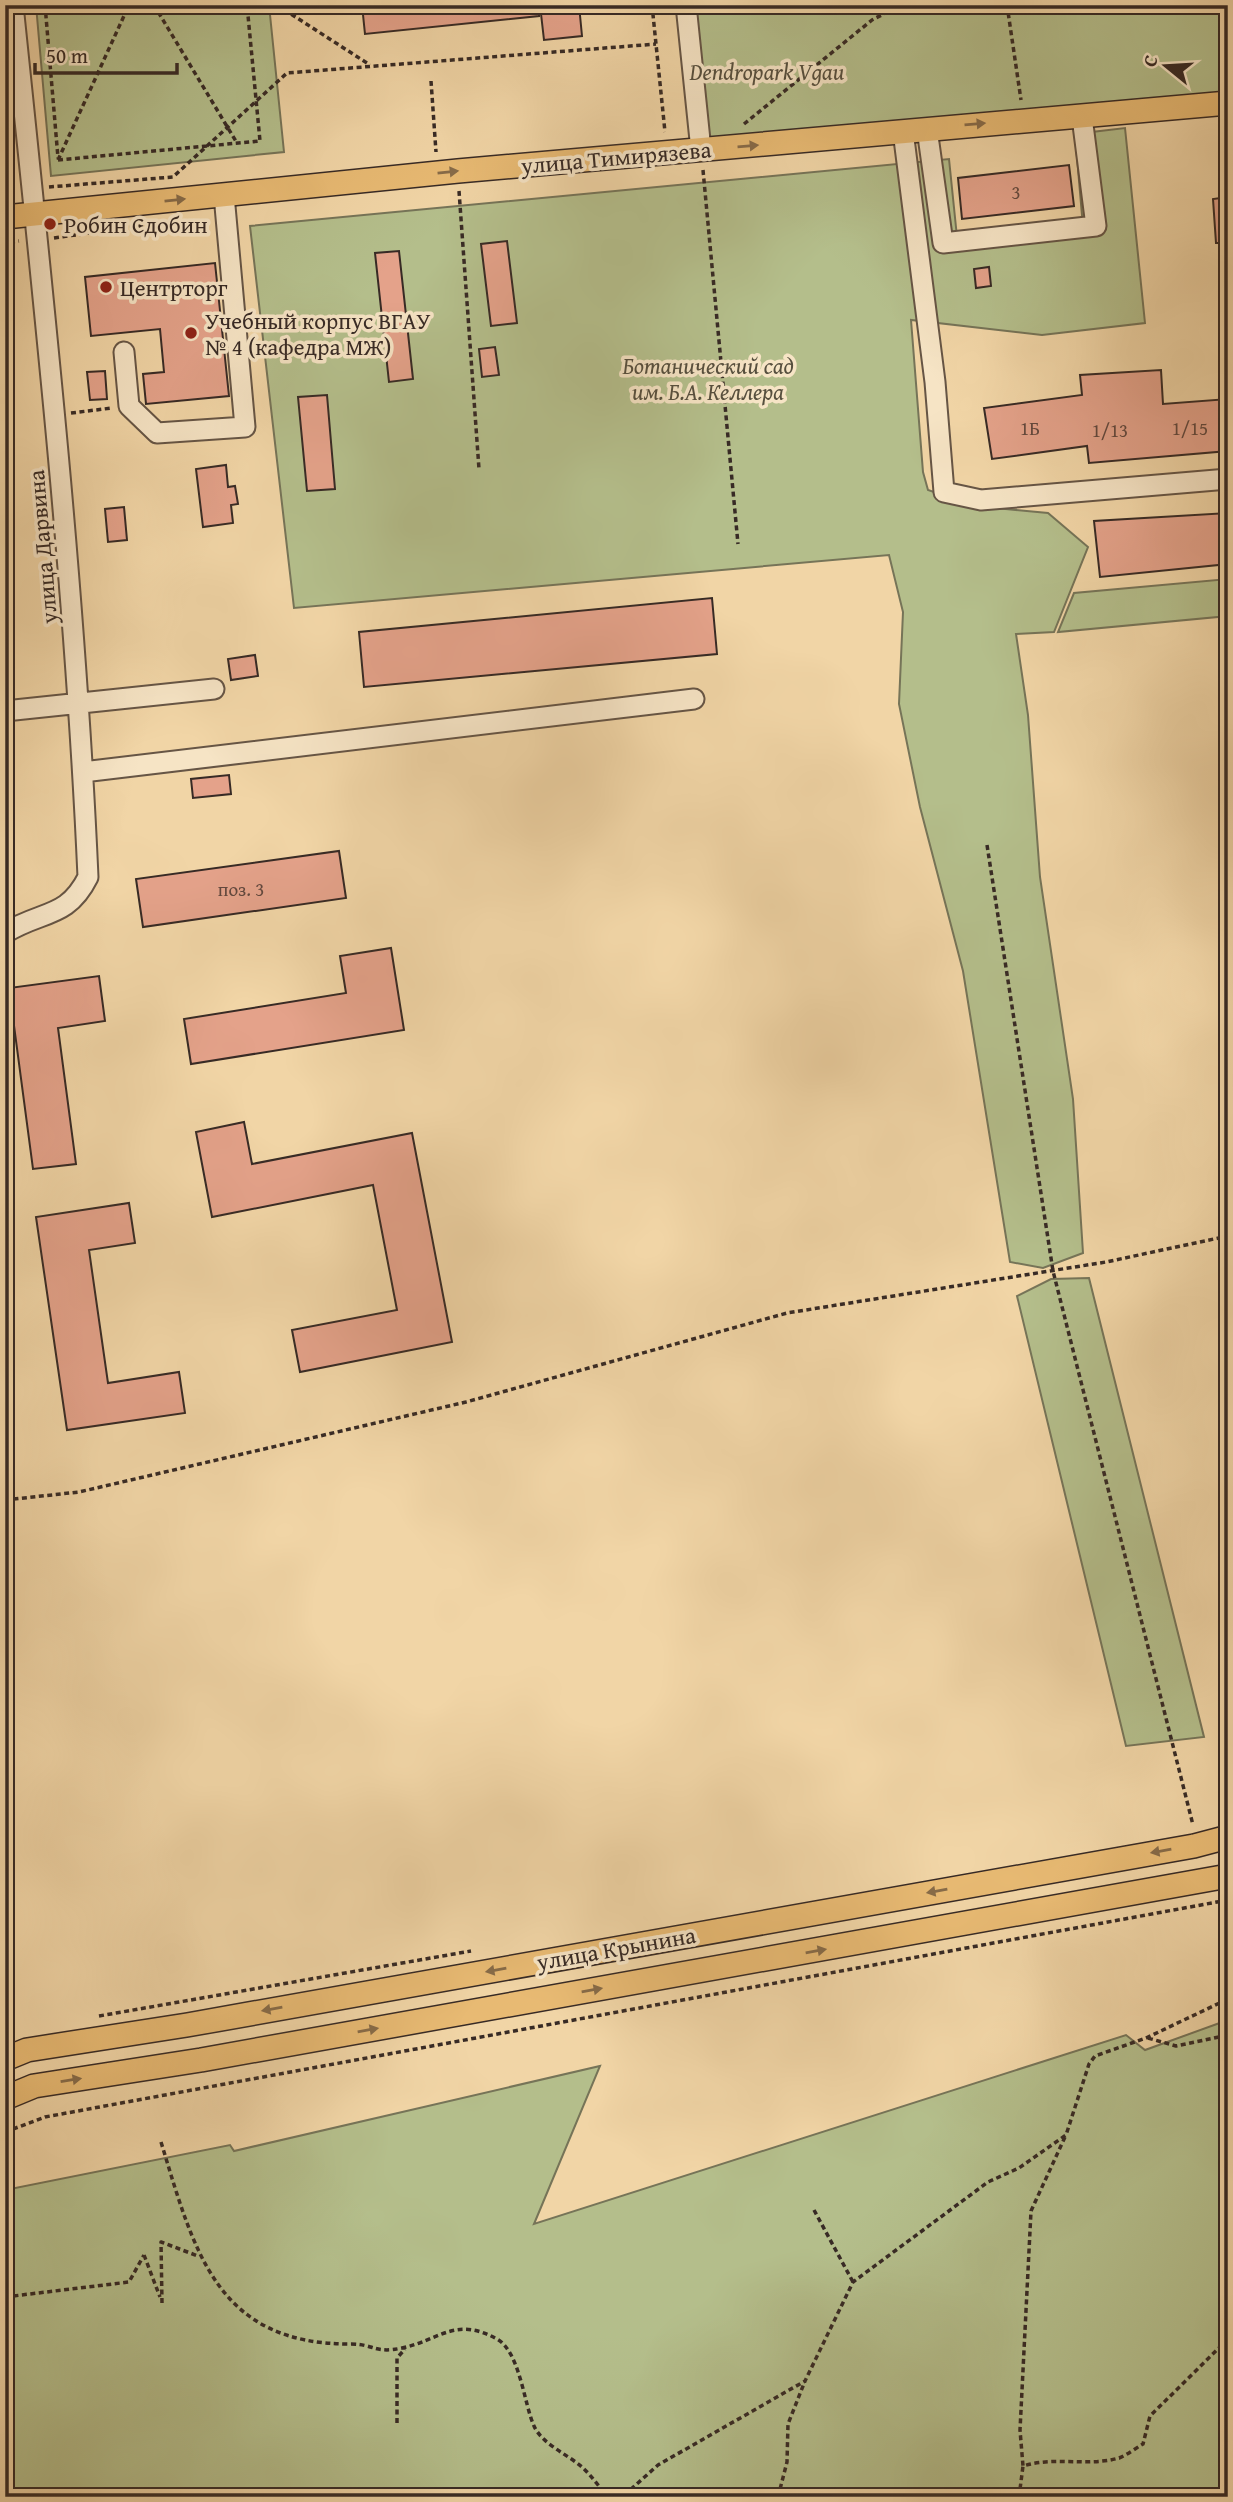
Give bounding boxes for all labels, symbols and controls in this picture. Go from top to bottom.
scale bar [35,32,177,76]
north arrow [1132,32,1202,102]
text: 50 m [46,40,88,71]
text: С [1135,51,1165,70]
park label: Dendropark Vgau [689,55,845,88]
one-way arrow [964,118,986,129]
street label: улица Тимирязева [519,132,713,182]
one-way arrow [737,140,759,151]
one-way arrow [437,166,459,177]
house number: 3 [1011,178,1021,206]
one-way arrow [164,194,186,205]
place label: Робин Сдобин [64,208,208,241]
marker: Робин Сдобин [42,216,58,232]
place label: Центрторг [120,271,228,304]
marker: Центрторг [98,279,114,295]
place label: Учебный корпус ВГАУ № 4 (кафедра МЖ) [205,304,431,363]
marker: Учебный корпус ВГАУ № 4 (кафедра МЖ) [183,325,199,341]
park label: Ботанический сад им. Б.А. Келлера [622,349,794,408]
house number: 1Б [1020,414,1040,442]
house number: 1/15 [1172,414,1208,442]
house number: 1/13 [1092,416,1128,444]
street label: улица Дарвина [19,469,65,626]
house number: поз. 3 [218,875,264,903]
one-way arrow [1150,1846,1172,1857]
one-way arrow [926,1886,948,1897]
street label: улица Крынина [533,1918,698,1978]
one-way arrow [805,1945,827,1956]
one-way arrow [485,1965,507,1976]
one-way arrow [581,1985,603,1996]
one-way arrow [261,2004,283,2015]
one-way arrow [357,2024,379,2035]
one-way arrow [60,2074,82,2085]

